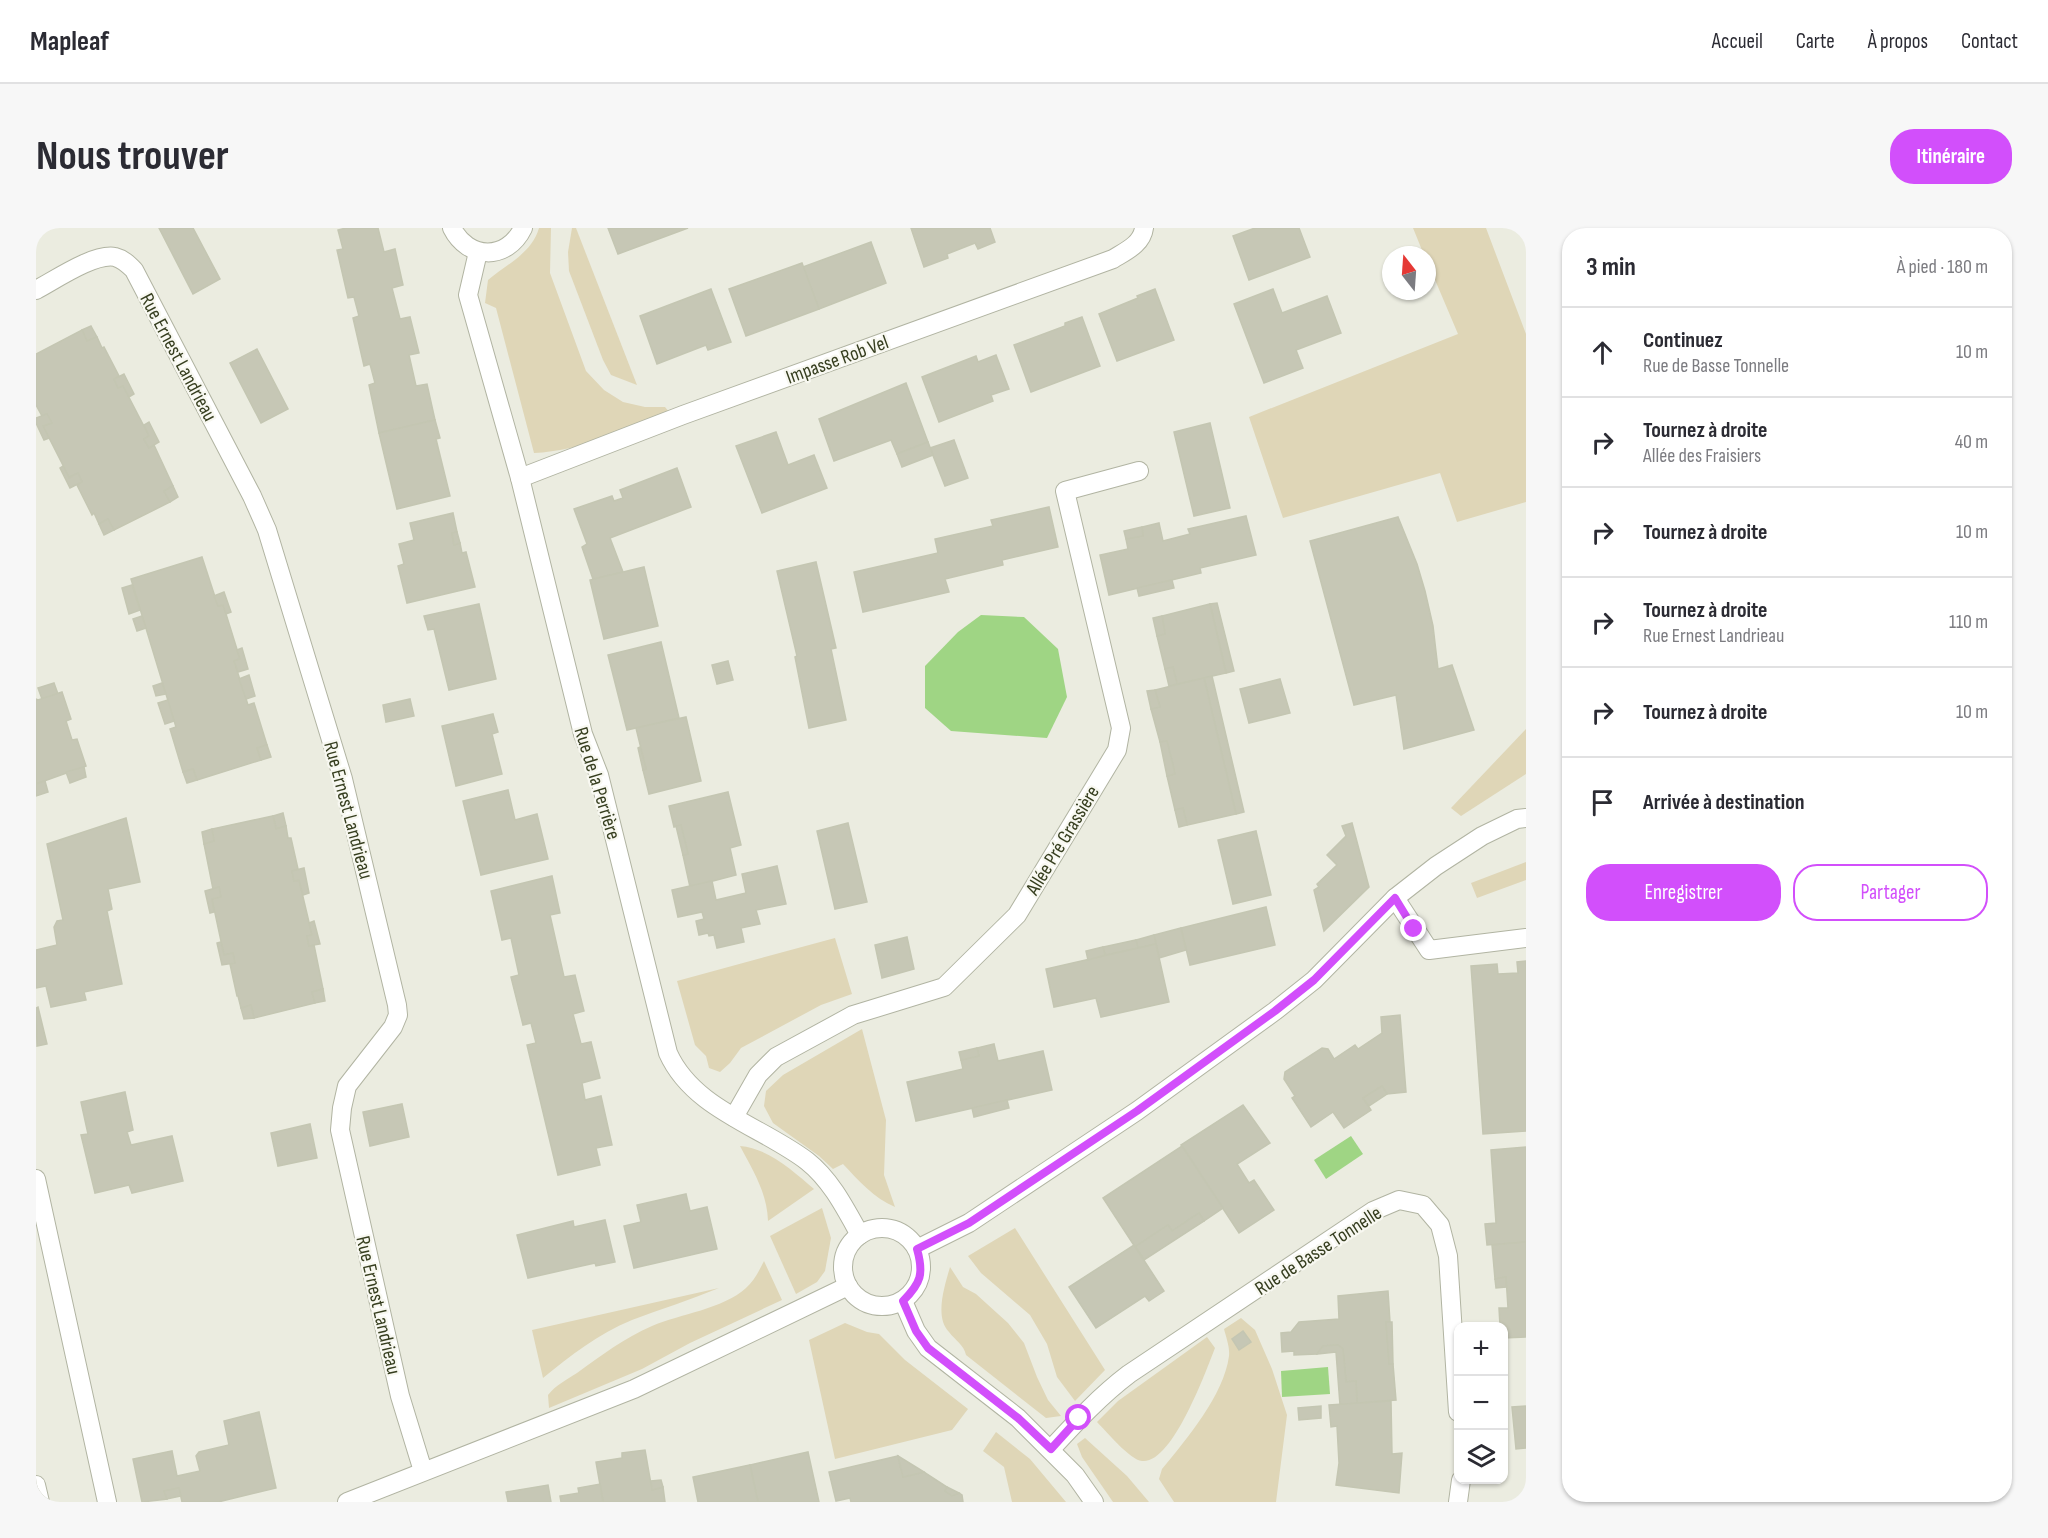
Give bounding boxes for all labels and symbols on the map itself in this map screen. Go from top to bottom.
north arrow [1382,246,1436,300]
street label: Rue Ernest Landrieau [134,289,222,426]
street label: Impasse Rob Vel [783,330,892,390]
street label: Rue de la Perrière [569,724,626,842]
street label: Rue Ernest Landrieau [318,739,378,882]
street label: Allée Pré Grassière [1020,782,1105,900]
route end [1400,915,1426,941]
street label: Rue de Basse Tonnelle [1251,1201,1386,1301]
street label: Rue Ernest Landrieau [350,1234,406,1377]
route start [1065,1404,1091,1430]

